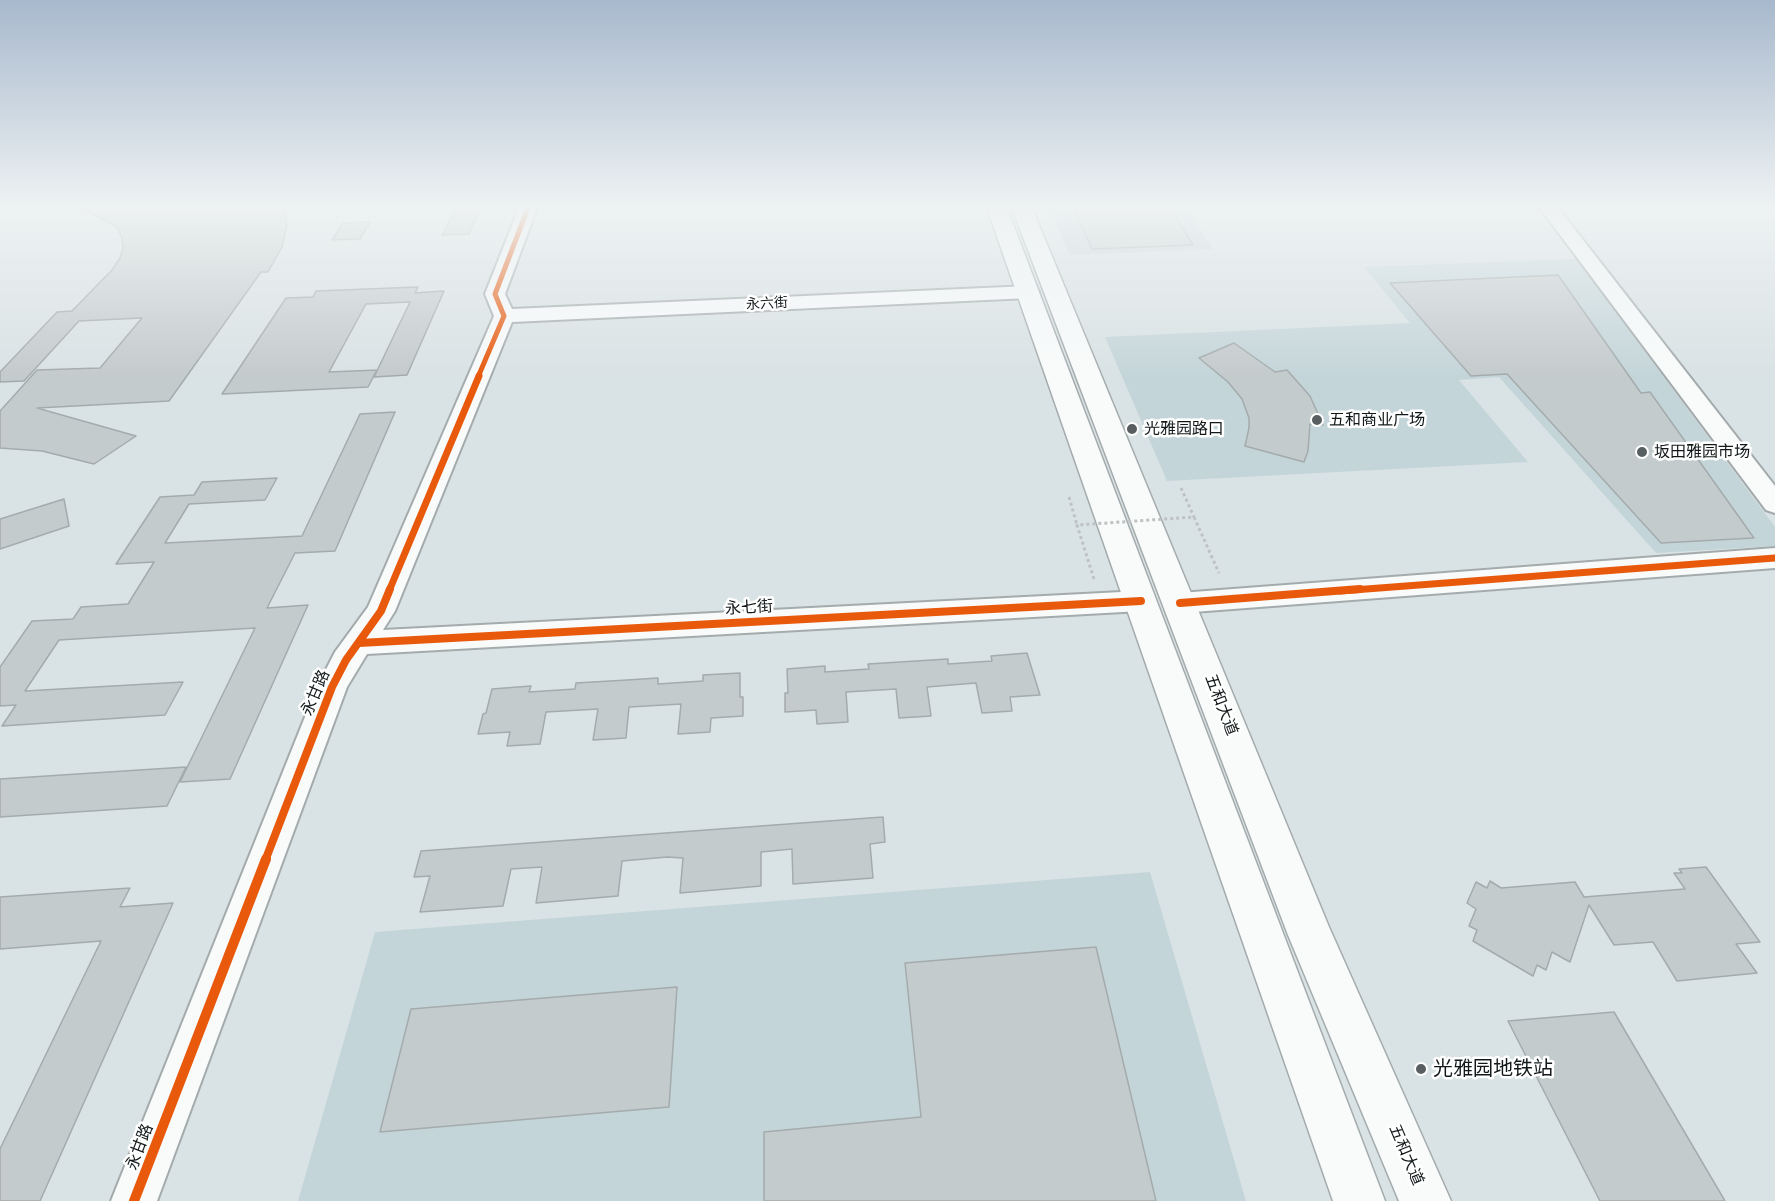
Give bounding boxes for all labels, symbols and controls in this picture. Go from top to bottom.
street label: 永六街 [746,295,788,313]
place label: 五和商业广场 [1329,410,1425,430]
marker: 五和商业广场 [1310,413,1324,427]
place label: 光雅园路口 [1144,419,1224,439]
marker: 光雅园路口 [1125,422,1139,436]
place label: 坂田雅园市场 [1654,442,1750,462]
marker: 坂田雅园市场 [1635,445,1649,459]
street label: 永七街 [725,597,773,619]
street label: 永甘路 [298,667,334,719]
street label: 五和大道 [1201,672,1241,738]
place label: 光雅园地铁站 [1433,1057,1553,1081]
marker: 光雅园地铁站 [1414,1062,1428,1076]
street label: 永甘路 [122,1121,158,1173]
street label: 五和大道 [1385,1122,1427,1188]

